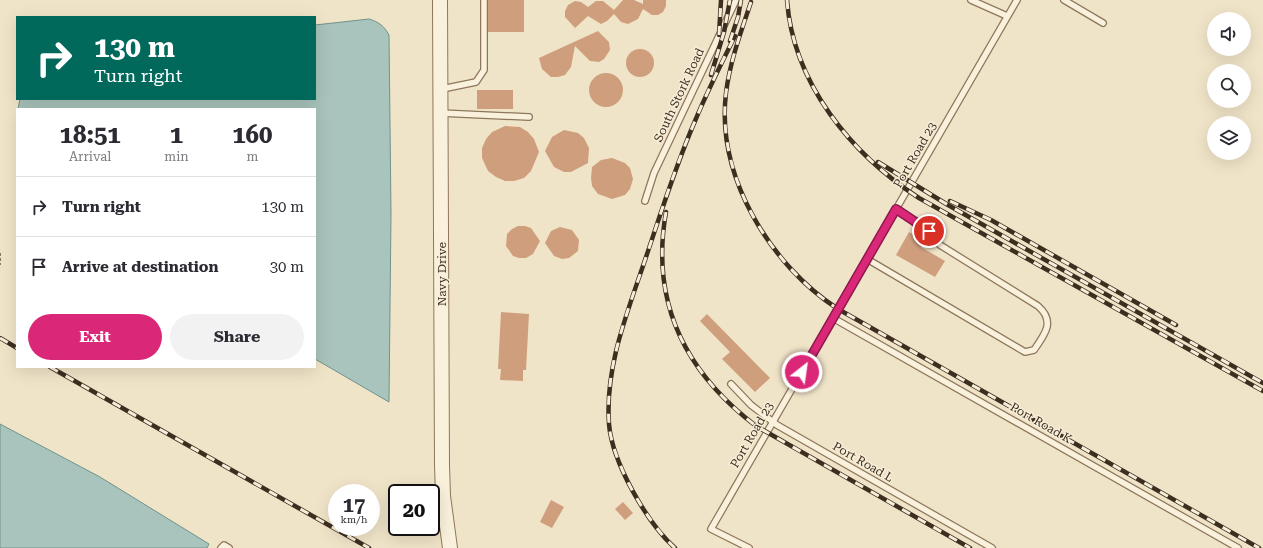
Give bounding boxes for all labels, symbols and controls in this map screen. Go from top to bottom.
map controls [1207,12,1251,160]
button: sound [1207,12,1251,56]
text: 130 m [94,31,175,64]
icon: right [28,32,80,84]
street label: South Stork Road [651,46,707,144]
button: search [1207,64,1251,108]
text: Turn right [94,65,182,86]
button: layers [1207,116,1251,160]
street label: Port Road 23 [891,119,940,190]
text: 18:51 [60,121,121,149]
text: 1 [170,121,183,149]
text: 160 [232,121,273,149]
text: Arrival [69,149,111,164]
text: min [164,149,189,164]
text: m [246,149,258,164]
icon: right [28,196,50,218]
text: Turn right [62,198,141,216]
text: 130 m [261,198,304,216]
pin [912,214,946,248]
icon: arrive [918,220,940,242]
street label: Navy Drive [435,241,449,306]
icon: arrive [28,256,50,278]
text: Arrive at destination [62,258,218,276]
text: 30 m [270,258,304,276]
button: Exit [28,314,162,360]
button: Share [170,314,304,360]
position arrow [781,351,823,393]
street label: Port Road 23 [728,399,777,470]
street label: Port Road K [1008,400,1074,446]
street label: Port Road L [830,439,896,485]
speed limit sign: 20 [388,484,440,536]
text: 17 [343,493,365,517]
text: km/h [341,514,367,525]

